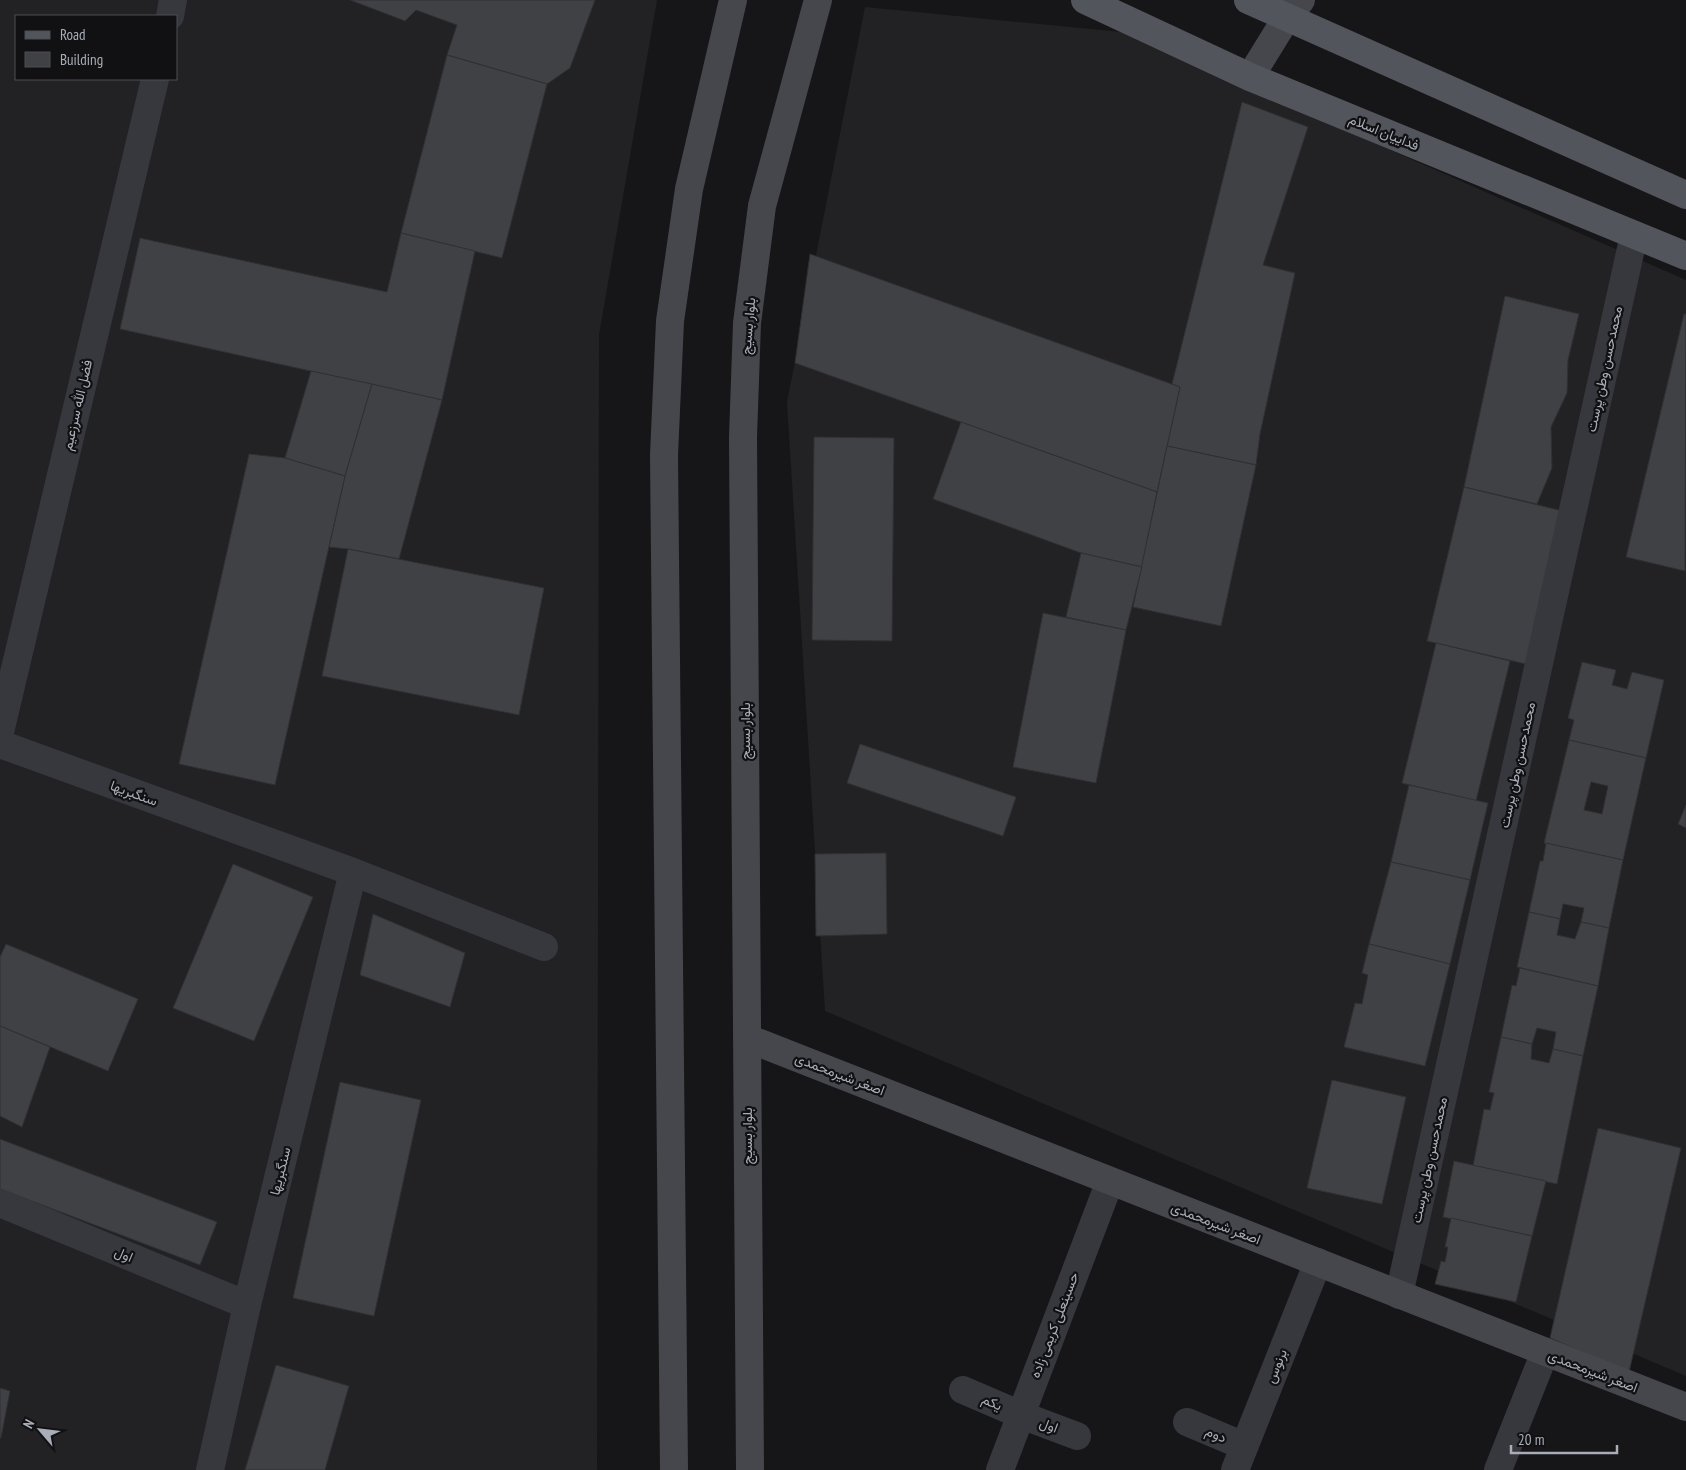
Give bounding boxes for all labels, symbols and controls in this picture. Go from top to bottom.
legend [15,15,178,80]
text: Road [60,25,86,44]
text: Building [60,50,103,69]
street label: فداییان اسلام [1346,110,1422,154]
street label: بلوار بسیج [737,297,761,355]
street label: محمدحسن وطن پرست [1582,304,1627,434]
street label: فضل الله سرزعیم [58,358,96,452]
street label: محمدحسن وطن پرست [1495,700,1540,830]
street label: بلوار بسیج [736,702,756,760]
street label: سنگبریها [108,776,160,810]
street label: اصغر شیرمحمدی [793,1049,887,1099]
street label: محمدحسن وطن پرست [1407,1095,1452,1225]
street label: بلوار بسیج [738,1107,758,1165]
street label: سنگبریها [265,1145,295,1197]
street label: اصغر شیرمحمدی [1169,1198,1263,1248]
street label: اول [112,1242,136,1267]
street label: حسینعلی کریمی زاده [1026,1269,1082,1381]
street label: برنوس [1261,1346,1291,1386]
street label: اصغر شیرمحمدی [1546,1346,1640,1396]
street label: یکم [979,1390,1005,1414]
north arrow [15,1405,65,1455]
street label: اول [1037,1413,1061,1438]
text: N [19,1416,38,1431]
street label: دوم [1203,1422,1230,1447]
scale bar [1511,1422,1617,1454]
text: 20 m [1518,1430,1544,1449]

